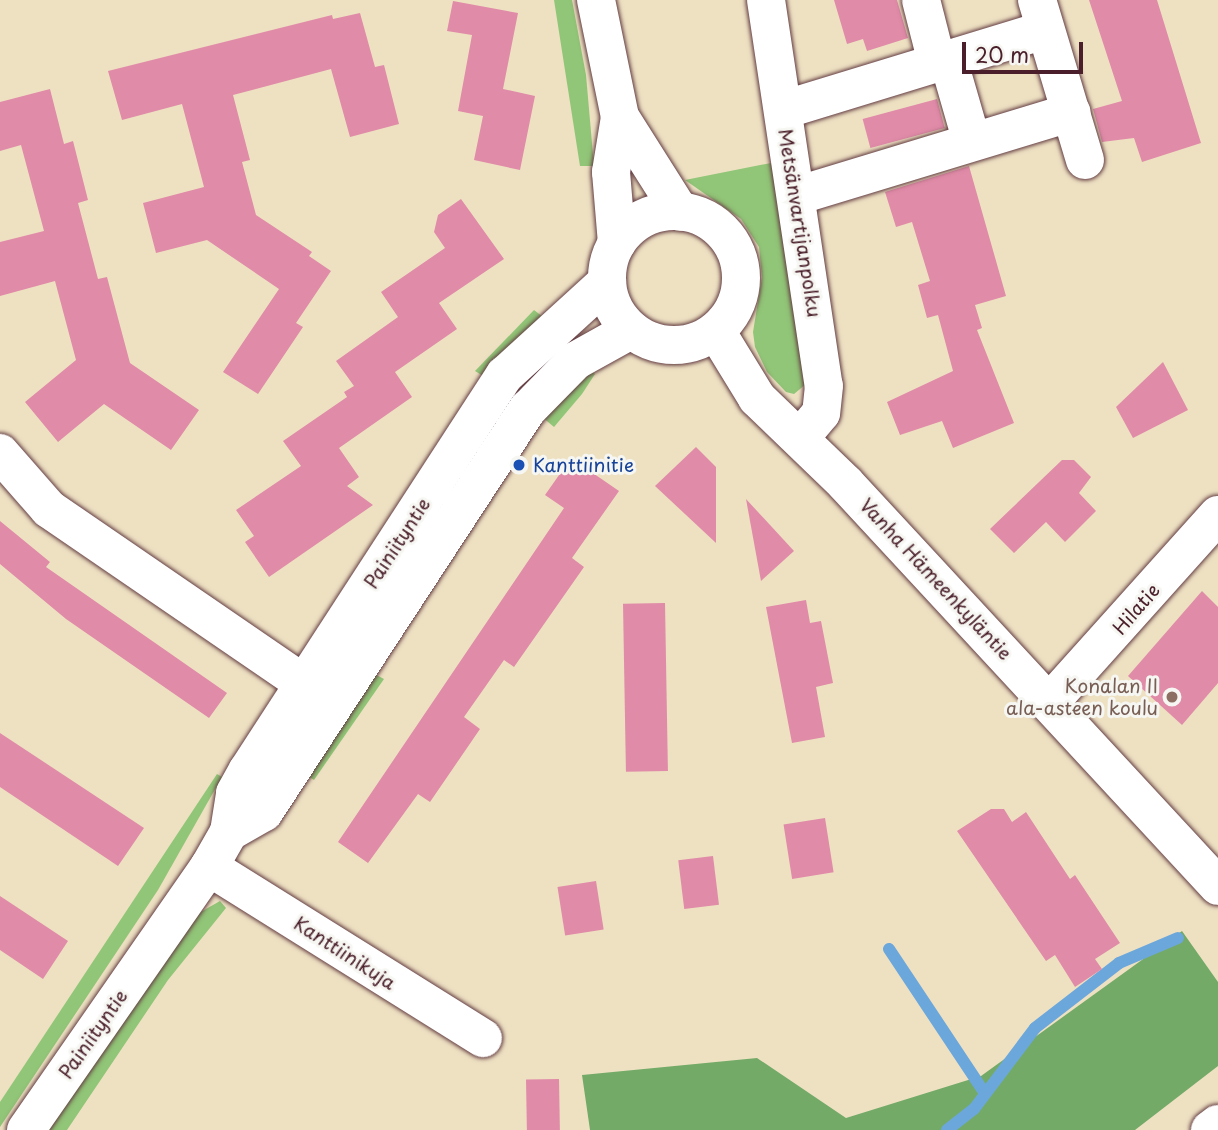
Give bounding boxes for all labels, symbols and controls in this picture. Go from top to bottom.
scale bar [966,28,1087,72]
text: 20 m [975,38,1029,70]
street label: Metsänvartijanpolku [774,127,826,319]
place label: Kanttiinitie [533,454,634,476]
marker: Kanttiinitie [511,457,527,473]
street label: Painiityntie [359,493,435,593]
street label: Vanha Hämeenkyläntie [855,493,1017,665]
street label: Hilatie [1108,579,1164,639]
place label: Konalan II ala-asteen koulu [1004,675,1158,719]
marker: Konalan II ala-asteen koulu [1164,689,1180,705]
street label: Kanttiinikuja [290,912,400,994]
street label: Painiityntie [54,985,132,1083]

